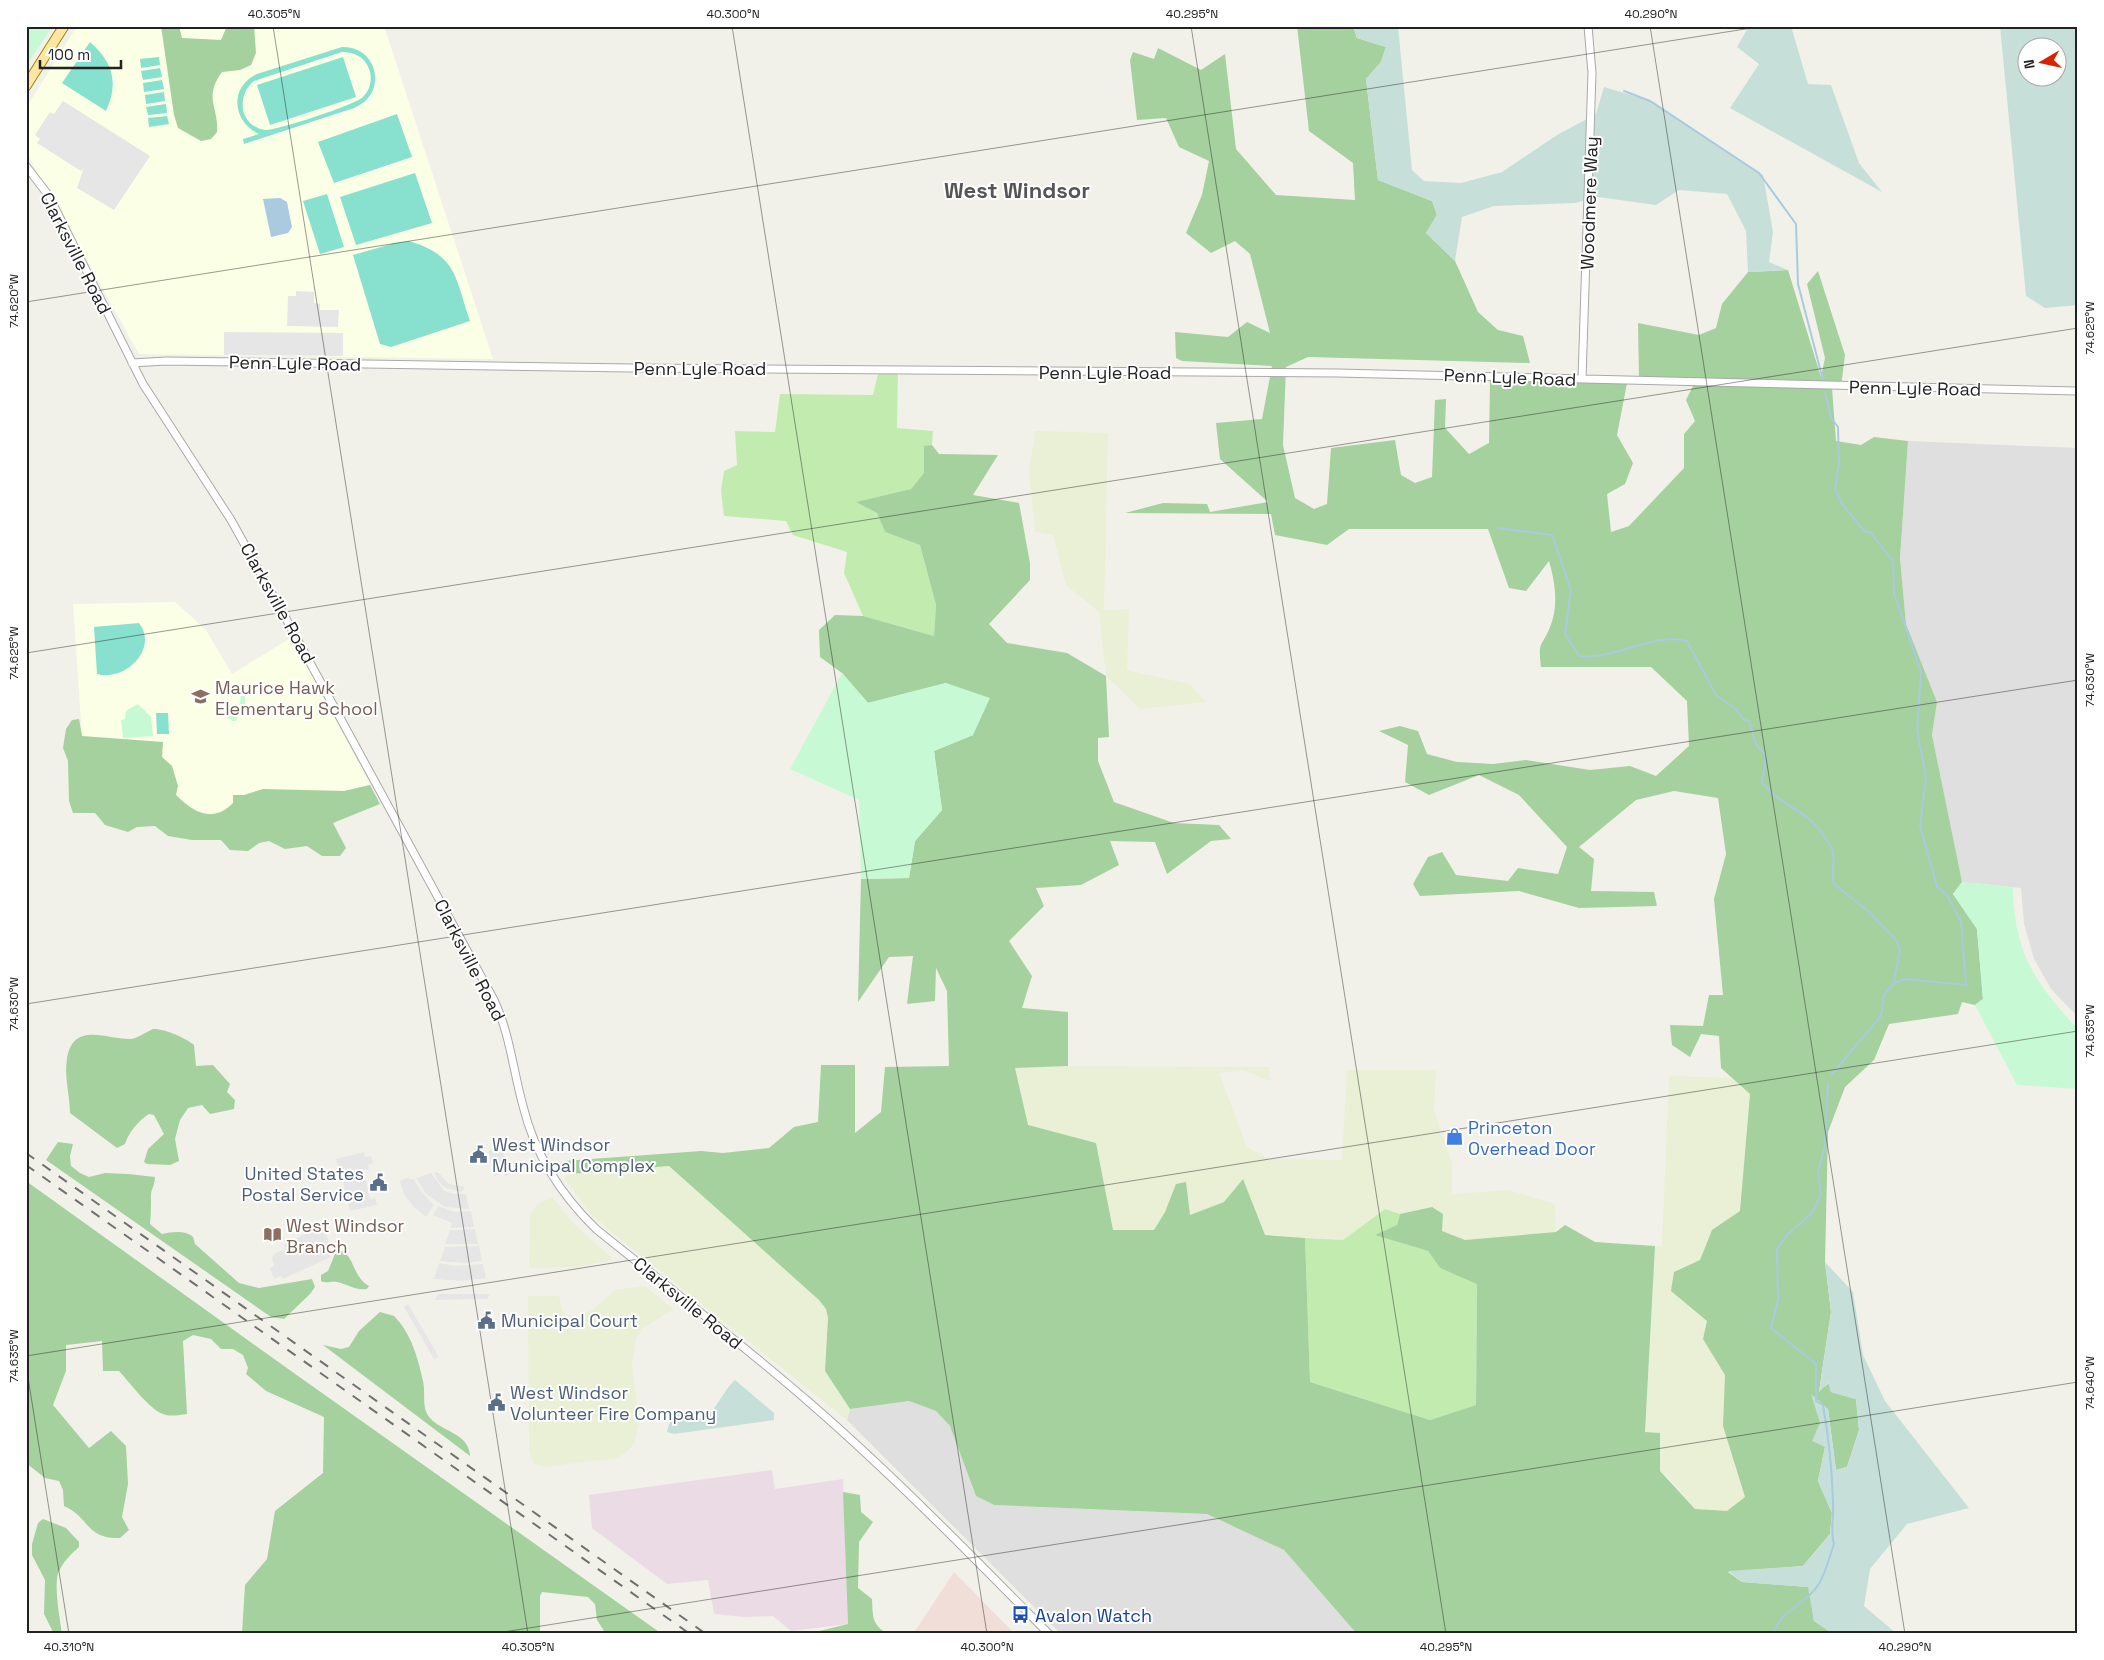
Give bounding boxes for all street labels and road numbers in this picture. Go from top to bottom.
street label: Woodmere Way [1575,136,1603,270]
street label: Clarksville Road [35,188,117,318]
street label: Penn Lyle Road [229,350,361,376]
street label: Penn Lyle Road [634,357,766,380]
street label: Penn Lyle Road [1039,361,1171,384]
street label: Penn Lyle Road [1443,363,1577,391]
street label: Penn Lyle Road [1849,375,1981,401]
street label: Clarksville Road [235,539,321,667]
street label: Clarksville Road [429,895,511,1025]
street label: Clarksville Road [629,1252,747,1354]

